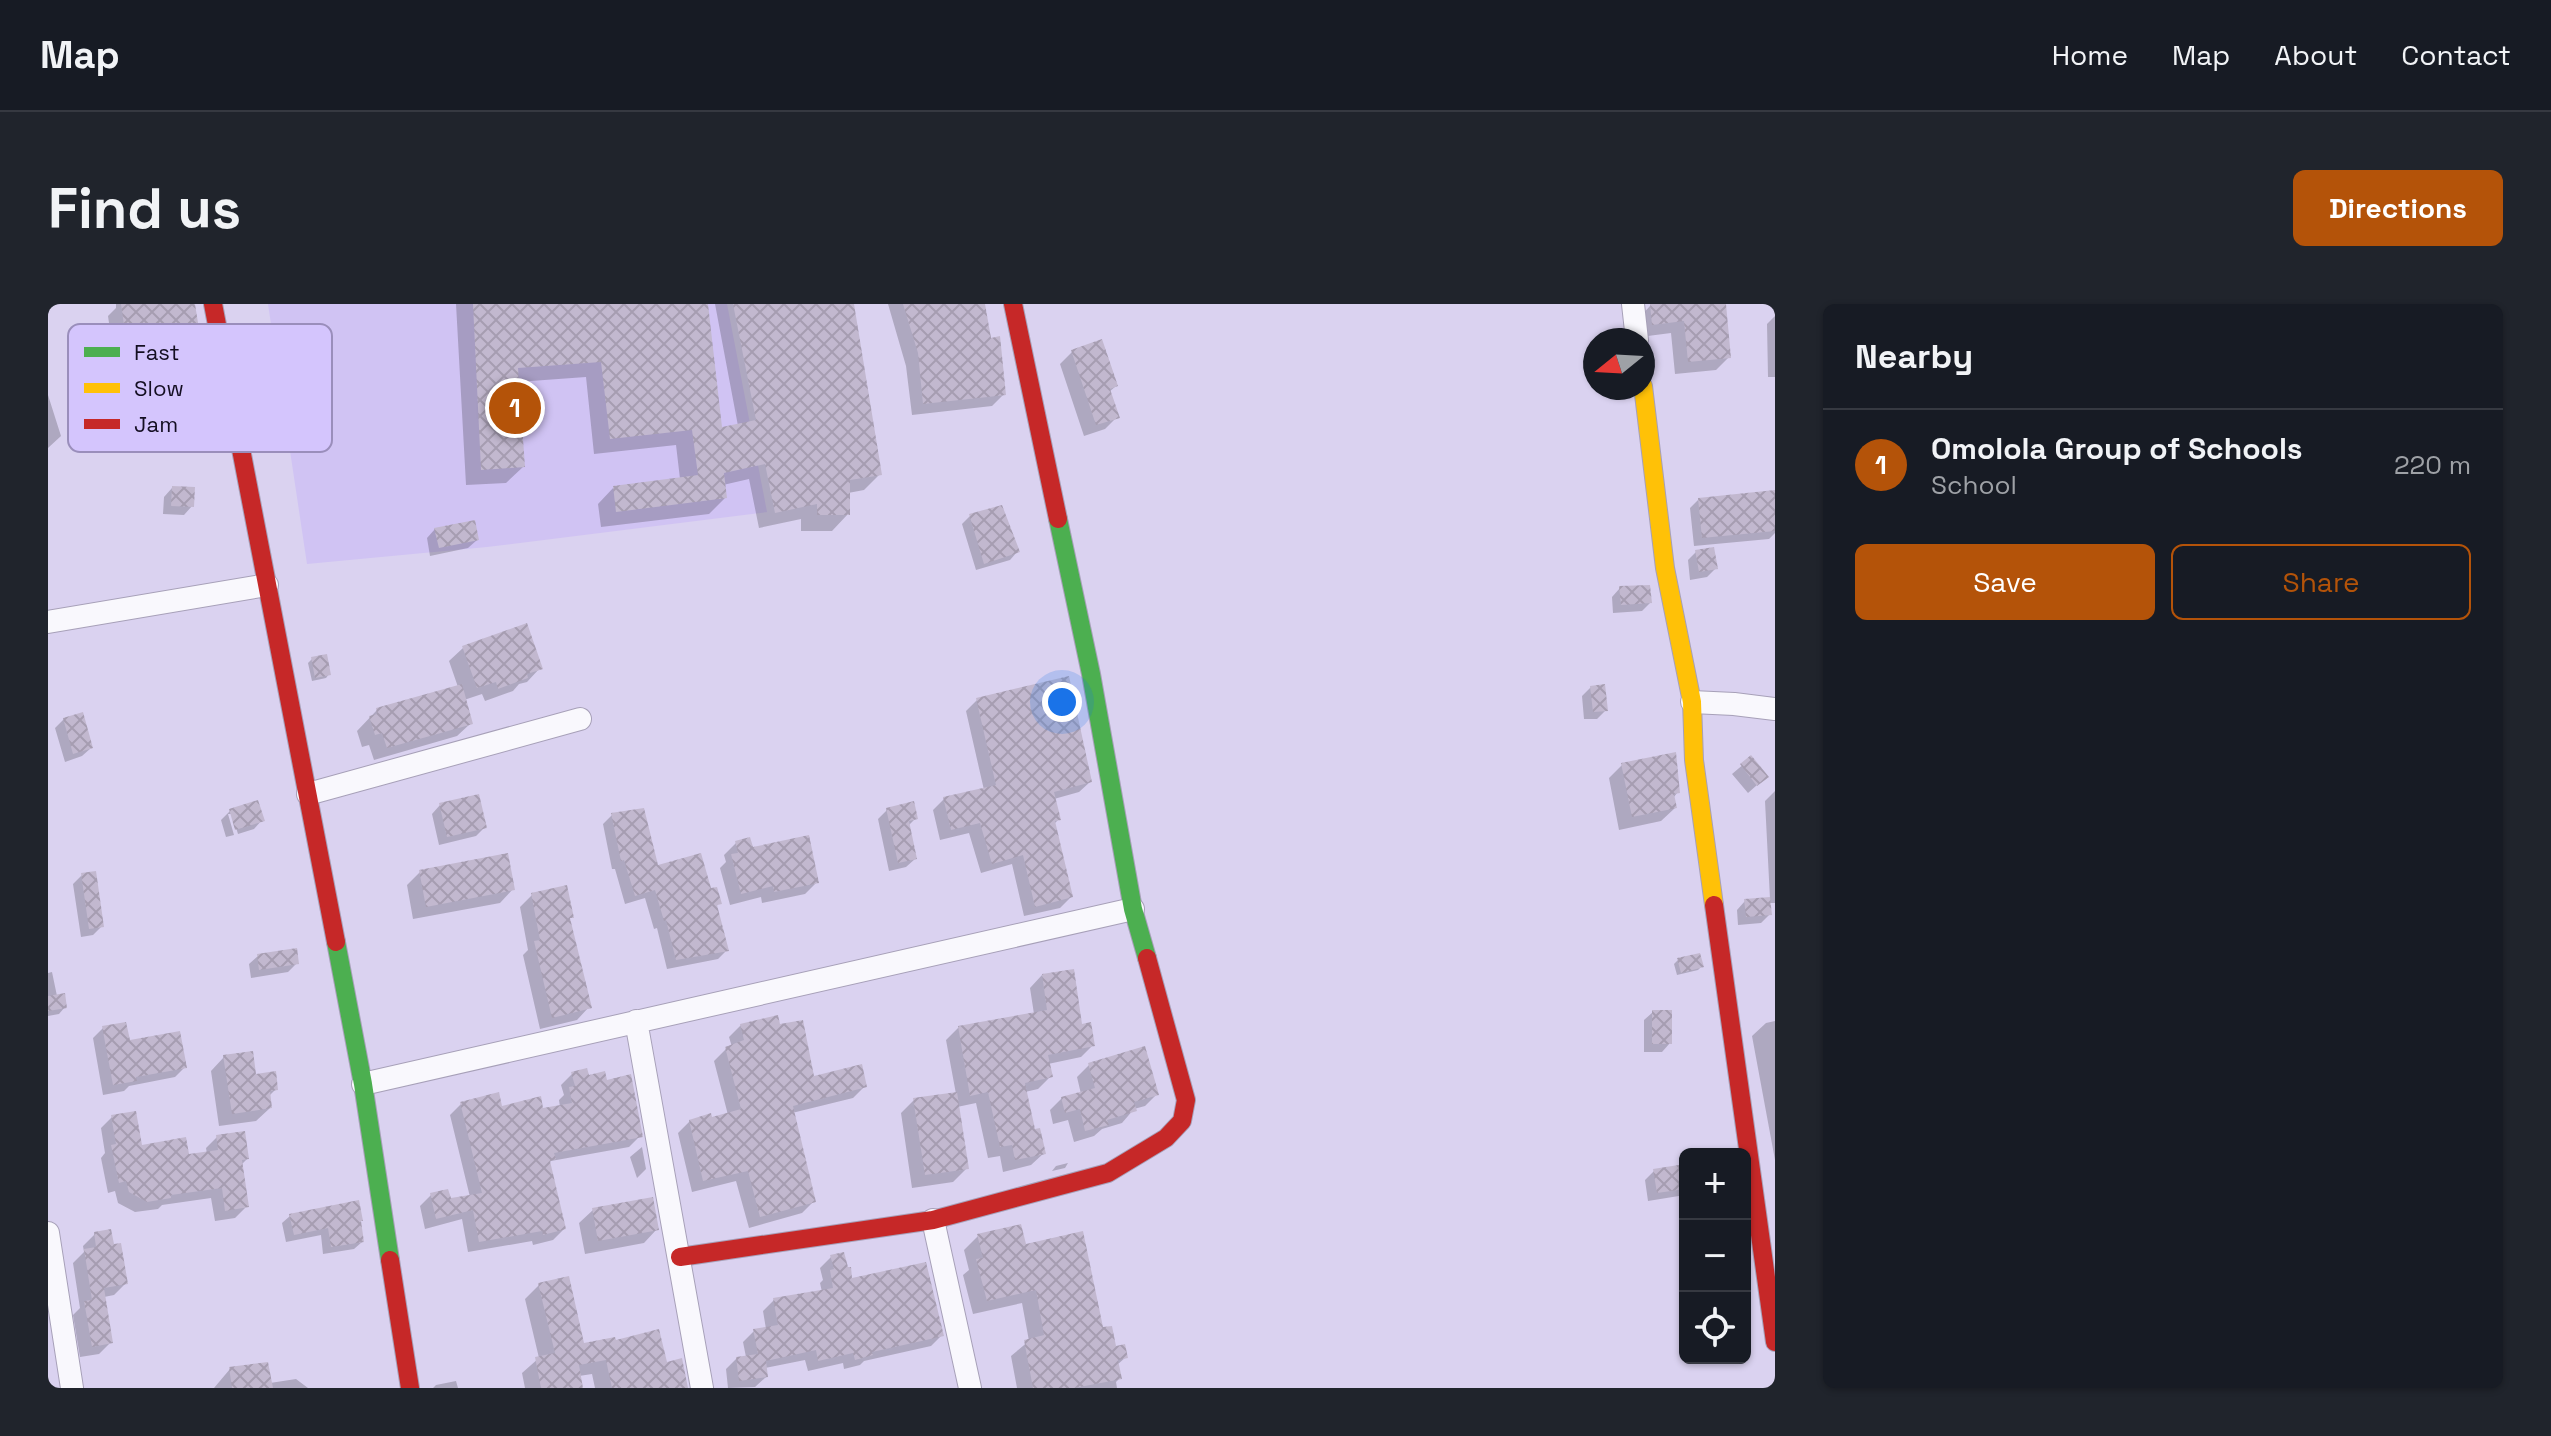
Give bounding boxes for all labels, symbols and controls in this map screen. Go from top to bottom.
text: Map [40,31,120,79]
text: Home [2052,37,2128,73]
text: Map [2172,37,2230,73]
text: About [2274,37,2357,73]
text: Contact [2401,37,2511,73]
button: Directions [2293,170,2503,246]
text: Find us [48,173,241,244]
legend [68,324,332,452]
north arrow [1583,328,1655,400]
text: Nearby [1855,335,1973,378]
text: Fast [134,338,180,366]
text: Slow [134,374,184,402]
pin: 1 [489,378,541,438]
text: Jam [134,410,178,438]
text: Omolola Group of Schools [1931,429,2303,468]
text: 1 [1875,448,1887,482]
text: 220 m [2394,448,2471,482]
text: School [1931,468,2017,502]
button: Save [1855,544,2155,620]
button: Share [2171,544,2471,620]
your location [1042,682,1082,722]
map controls [1679,1148,1751,1364]
button: + [1679,1148,1751,1220]
button: − [1679,1220,1751,1292]
button: locate [1679,1292,1751,1364]

